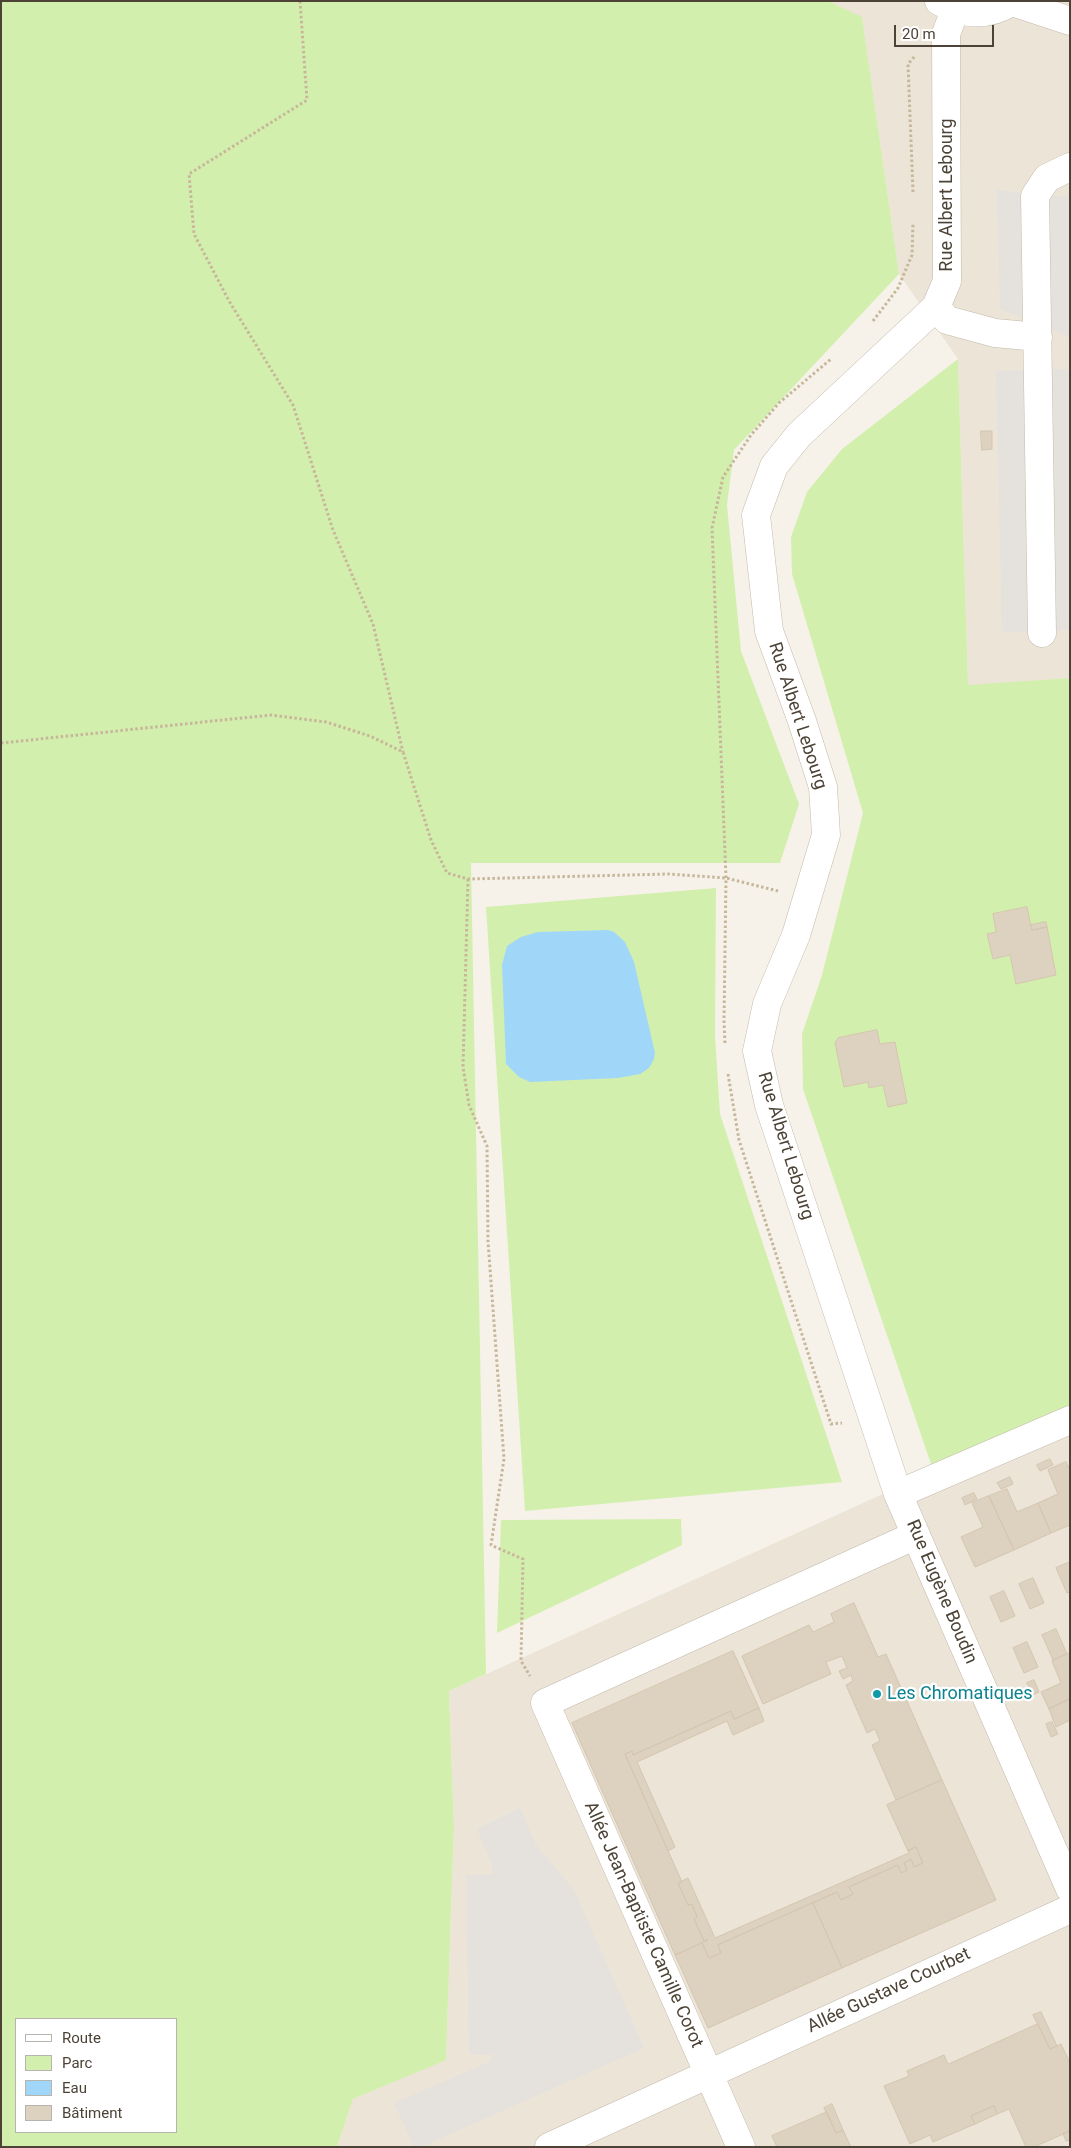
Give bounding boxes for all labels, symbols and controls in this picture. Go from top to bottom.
scale bar [896,15,996,47]
text: 20 m [902,25,936,43]
street label: Rue Albert Lebourg [936,118,958,272]
street label: Rue Albert Lebourg [763,640,831,792]
street label: Rue Albert Lebourg [752,1070,818,1222]
street label: Rue Eugène Boudin [901,1517,981,1667]
place label: Les Chromatiques [887,1683,1033,1705]
marker: Les Chromatiques [871,1688,883,1700]
street label: Allée Jean-Baptiste Camille Corot [579,1799,707,2051]
street label: Allée Gustave Courbet [804,1944,974,2038]
legend [15,2018,178,2133]
text: Route [62,2029,101,2047]
text: Parc [62,2054,92,2072]
text: Eau [62,2079,87,2097]
text: Bâtiment [62,2104,122,2122]

